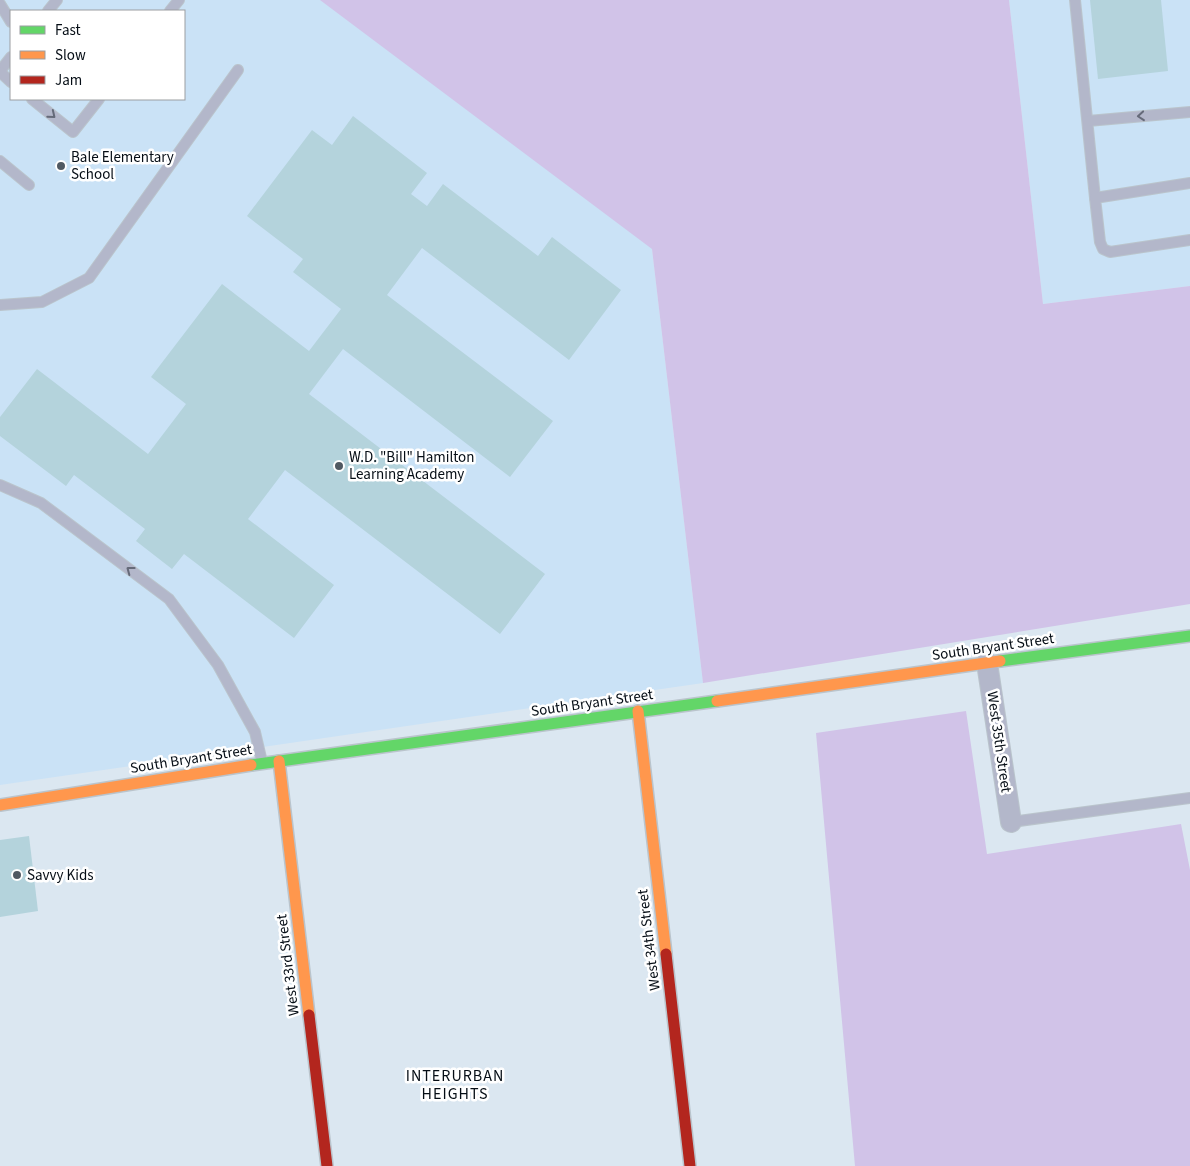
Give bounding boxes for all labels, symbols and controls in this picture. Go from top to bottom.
legend [10,10,185,100]
text: Fast [55,20,81,41]
text: Slow [55,45,86,66]
text: Jam [55,70,82,91]
one-way arrow [47,110,56,119]
one-way arrow [1137,111,1145,122]
place label: Bale Elementary School [71,147,174,185]
marker: Bale Elementary School [55,160,67,172]
place label: W.D. "Bill" Hamilton Learning Academy [349,447,474,485]
marker: W.D. "Bill" Hamilton Learning Academy [333,460,345,472]
one-way arrow [127,567,136,575]
street label: South Bryant Street [931,628,1055,666]
street label: South Bryant Street [530,684,654,722]
street label: West 35th Street [982,690,1016,794]
street label: South Bryant Street [129,739,253,779]
place label: Savvy Kids [27,865,94,886]
marker: Savvy Kids [11,869,23,881]
street label: West 34th Street [632,888,666,992]
street label: West 33rd Street [271,913,305,1017]
district label: INTERURBAN HEIGHTS [406,1065,504,1105]

